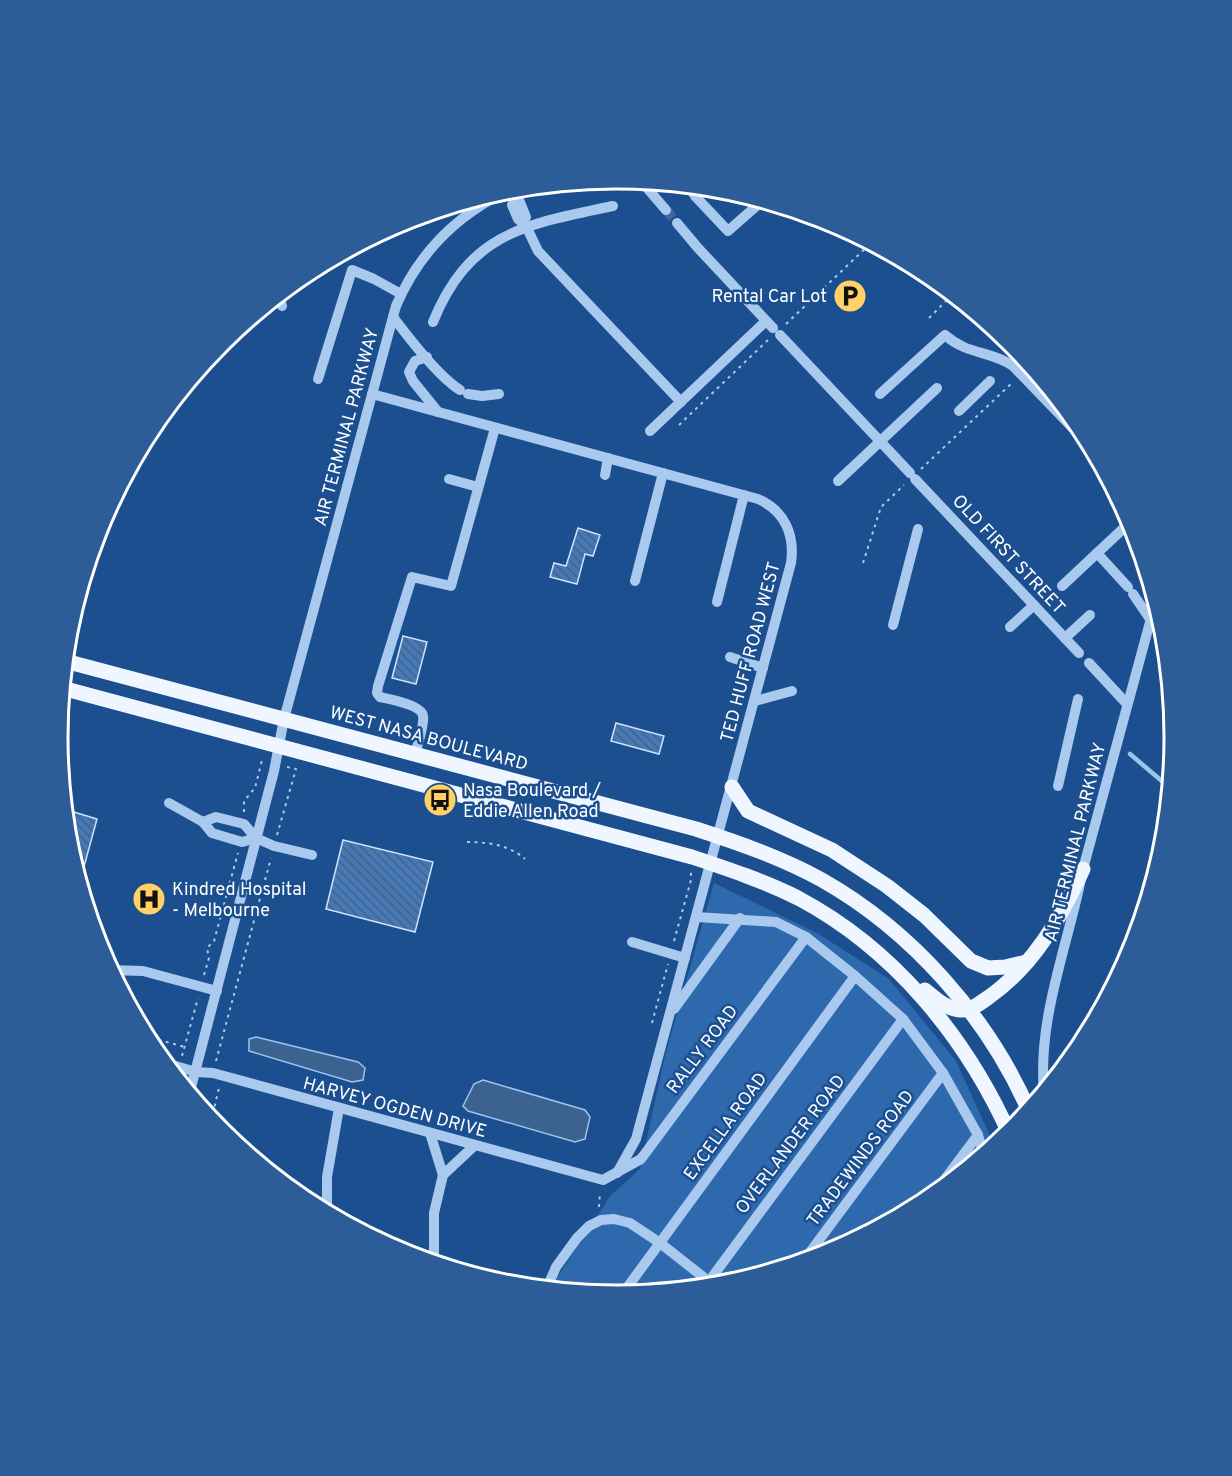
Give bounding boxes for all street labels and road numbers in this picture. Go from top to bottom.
street label: AIR TERMINAL PARKWAY [310,326,385,529]
street label: OLD FIRST STREET [946,490,1069,620]
street label: TED HUFF ROAD WEST [716,560,787,745]
street label: WEST NASA BOULEVARD [327,702,530,777]
street label: AIR TERMINAL PARKWAY [1041,740,1112,944]
street label: RALLY ROAD [662,1001,744,1099]
street label: EXCELLA ROAD [679,1068,773,1185]
street label: OVERLANDER ROAD [731,1071,851,1219]
street label: HARVEY OGDEN DRIVE [300,1073,489,1144]
street label: TRADEWINDS ROAD [802,1086,920,1232]

